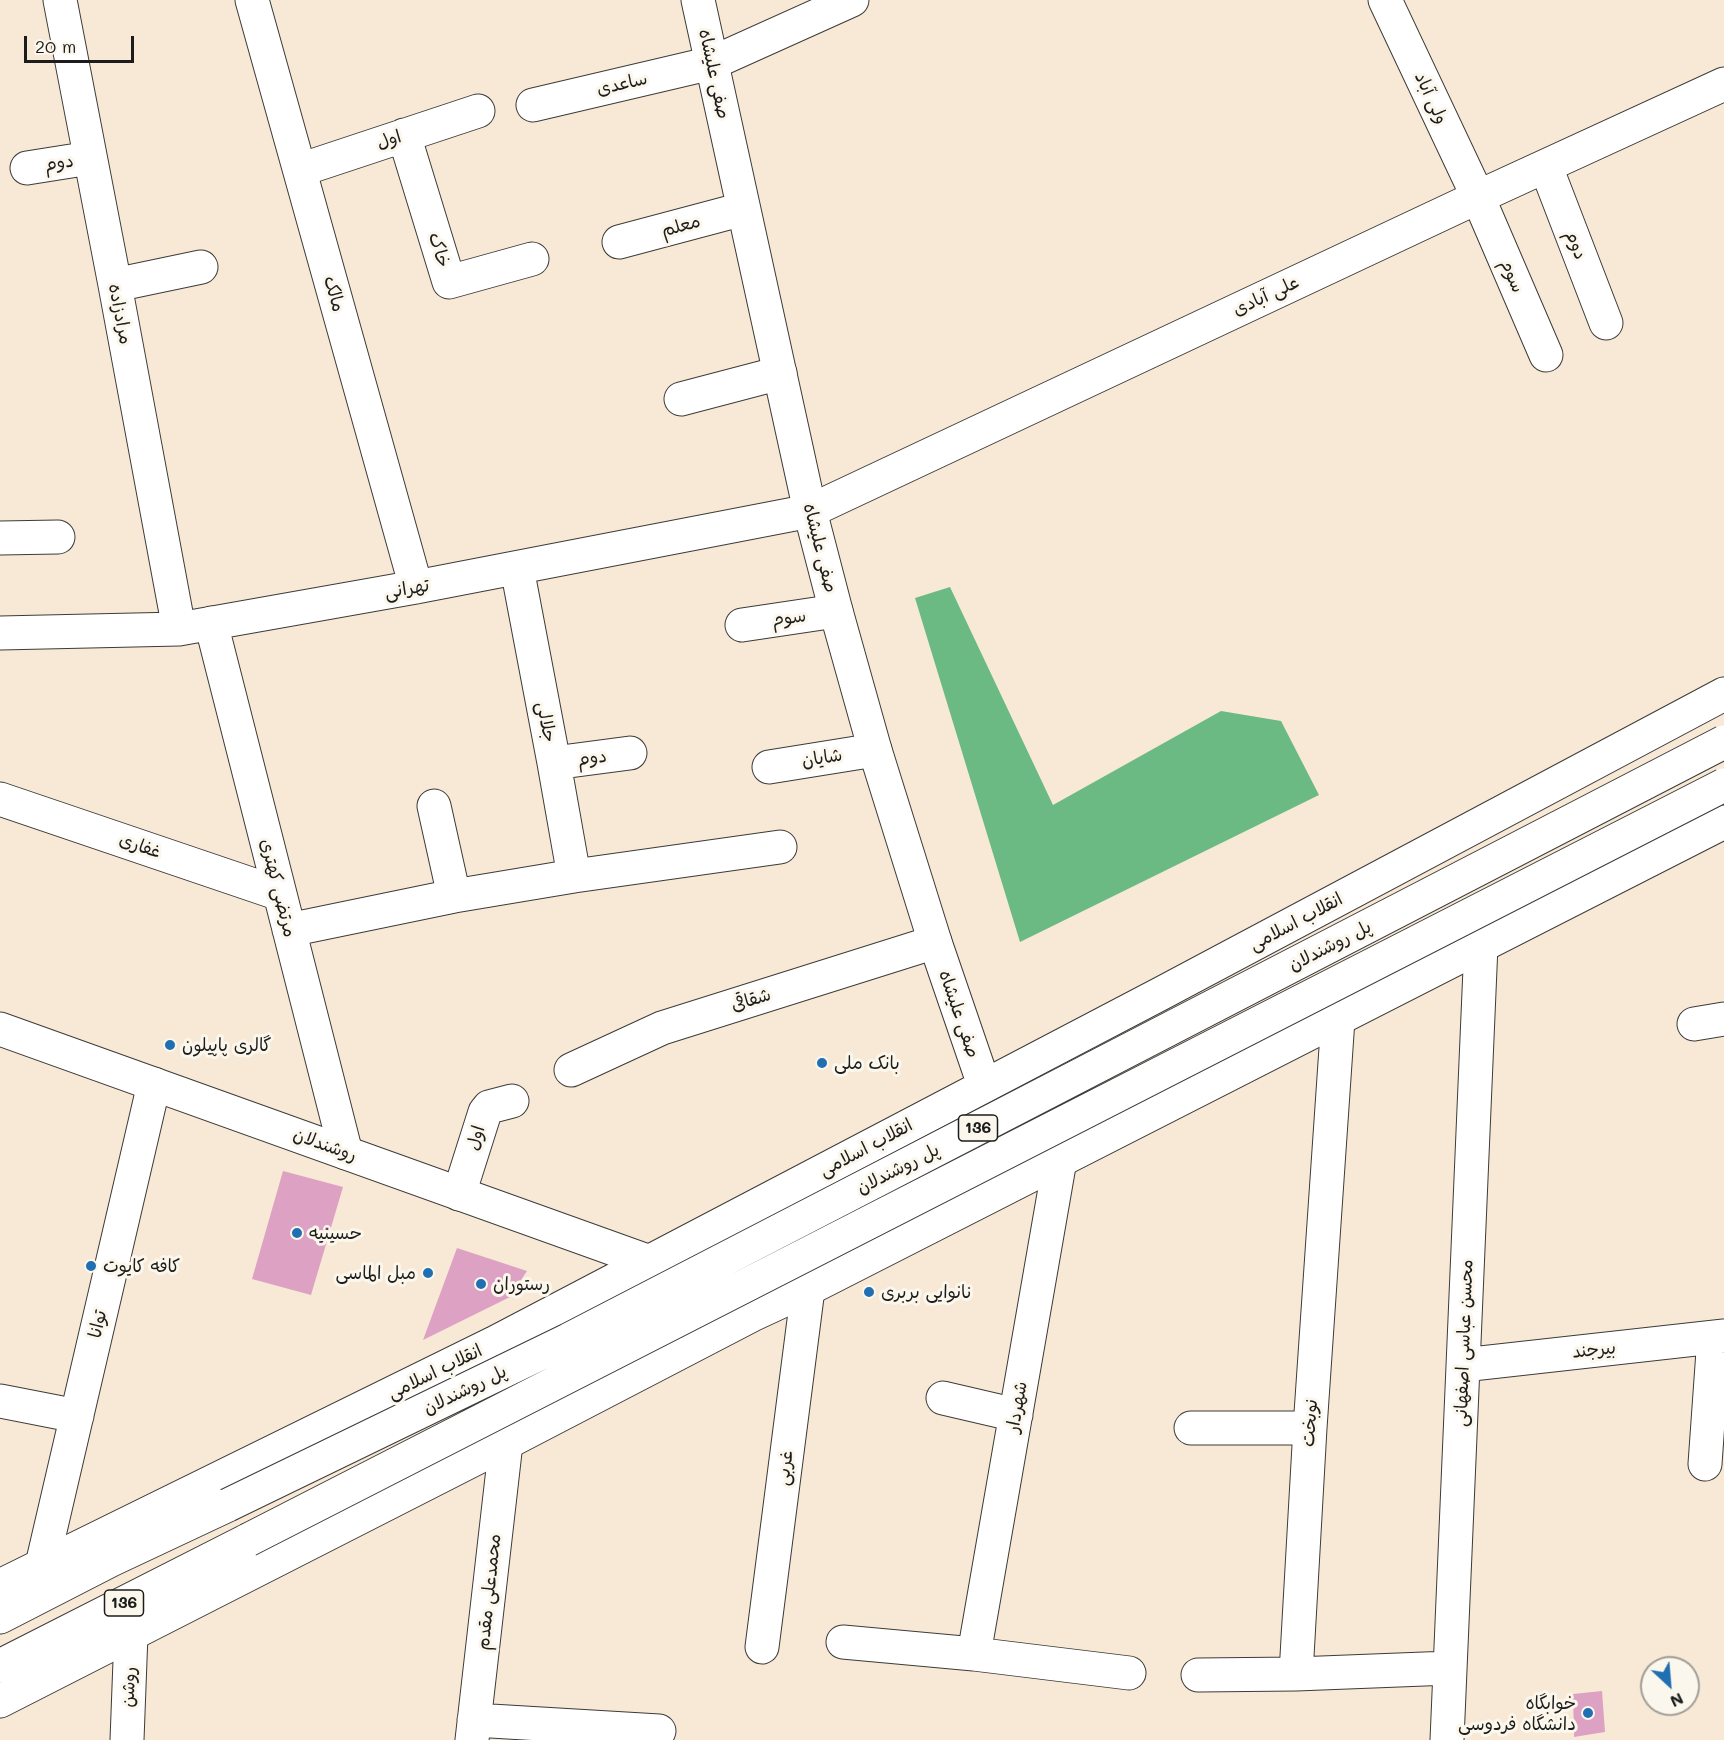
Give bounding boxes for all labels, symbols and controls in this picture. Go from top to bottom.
scale bar [27,24,136,62]
street label: صفی علیشاه [694,27,734,121]
text: 20 m [35,34,76,58]
street label: ساعدی [594,68,650,100]
street label: ولی آباد [1410,69,1452,127]
street label: اول [374,126,404,154]
street label: دوم [43,150,75,176]
street label: معلم [659,210,703,242]
street label: دوم [1561,227,1591,263]
street label: خاک [424,230,454,270]
street label: سوم [1495,256,1529,296]
street label: علی آبادی [1229,271,1303,321]
street label: مالک [319,274,349,314]
street label: مرادزاده [104,282,136,346]
street label: صفی علیشاه [798,501,842,595]
street label: تهرانی [383,574,431,604]
street label: سوم [771,605,807,631]
street label: جلالی [531,700,561,744]
street label: شایان [800,744,844,772]
street label: دوم [576,745,608,771]
street label: غفاری [116,829,164,863]
street label: مرتضی کهتری [255,836,301,940]
street label: انقلاب اسلامی [1246,888,1346,956]
street label: پل روشندلان [1285,916,1375,976]
street label: صفی علیشاه [934,967,984,1061]
street label: شقاقی [728,984,774,1016]
place label: گالری پاپیلون [182,1034,272,1056]
marker: گالری پاپیلون [163,1038,177,1052]
place label: بانک ملی [834,1052,900,1074]
marker: بانک ملی [815,1056,829,1070]
street label: انقلاب اسلامی [816,1114,916,1182]
road number: 136 [958,1115,998,1141]
street label: اول [462,1123,490,1153]
street label: روشندلان [290,1124,360,1166]
street label: پل روشندلان [853,1139,943,1199]
place label: حسینیه [309,1222,362,1244]
marker: حسینیه [290,1226,304,1240]
place label: کافه کایوت [103,1255,180,1277]
marker: کافه کایوت [84,1259,98,1273]
street label: محسن عباسی اصفهانی [1450,1259,1478,1427]
place label: مبل الماسی [335,1262,416,1284]
marker: مبل الماسی [421,1266,435,1280]
place label: رستوران [493,1273,550,1295]
marker: رستوران [474,1277,488,1291]
place label: نانوایی بربری [881,1281,972,1303]
marker: نانوایی بربری [862,1285,876,1299]
street label: توانا [84,1308,112,1340]
street label: بیرجند [1571,1337,1617,1363]
street label: انقلاب اسلامی [384,1340,486,1404]
street label: پل روشندلان [420,1361,510,1419]
street label: شهردار [1002,1380,1032,1434]
street label: نوبخت [1298,1398,1322,1448]
street label: غربی [772,1449,798,1487]
street label: محمدعلی مقدم [472,1533,506,1651]
road number: 136 [104,1590,144,1616]
north arrow [1640,1656,1700,1716]
street label: روشن [117,1666,141,1708]
text: N [1667,1689,1687,1713]
place label: خوابگاه دانشگاه فردوسی [1458,1692,1576,1734]
marker: خوابگاه دانشگاه فردوسی [1581,1706,1595,1720]

